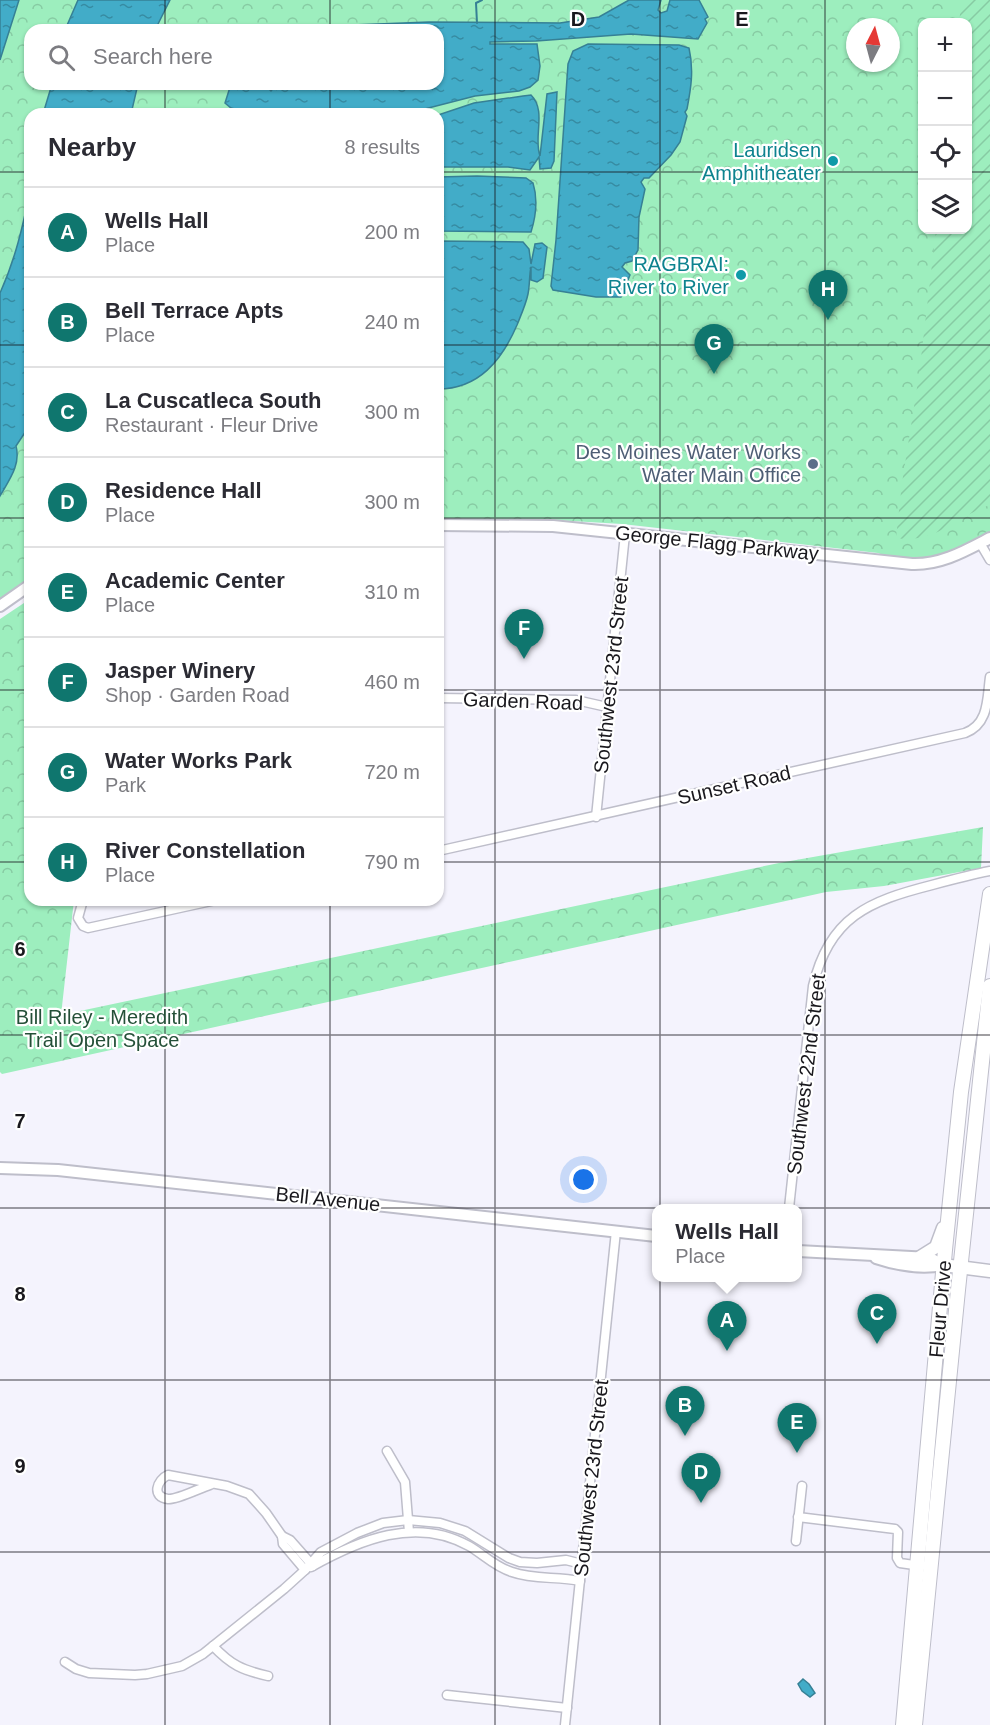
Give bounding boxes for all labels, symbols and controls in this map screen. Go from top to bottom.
text: D [571,8,585,30]
text: E [735,8,749,30]
north arrow [846,18,900,72]
map controls [918,18,972,234]
button: + [918,18,972,72]
search box [24,24,444,90]
icon: search [45,41,78,74]
text: Search here [93,44,213,69]
button: − [918,72,972,126]
button: locate [918,126,972,180]
text: Nearby [48,132,136,162]
text: 8 results [344,136,420,158]
place label: Lauridsen Amphitheater [702,139,821,184]
marker: Lauridsen Amphitheater [826,154,840,168]
button: layers [918,180,972,234]
text: Wells Hall [105,208,209,233]
text: A [60,221,75,243]
text: 200 m [364,221,420,243]
text: Place [105,234,155,256]
place label: RAGBRAI: River to River [608,253,729,298]
marker: RAGBRAI: River to River [734,268,748,282]
pin: H [808,270,848,320]
text: Bell Terrace Apts [105,298,284,323]
text: B [60,311,75,333]
text: 240 m [364,311,420,333]
text: Place [105,324,155,346]
pin: G [694,324,734,374]
text: La Cuscatleca South [105,388,321,413]
text: C [60,401,75,423]
text: 300 m [364,401,420,423]
text: Restaurant · Fleur Drive [105,414,318,436]
place label: Des Moines Water Works Water Main Office [575,441,801,486]
marker: Des Moines Water Works Water Main Office [806,457,820,471]
text: Residence Hall [105,478,262,503]
text: D [60,491,75,513]
text: 300 m [364,491,420,513]
text: Place [105,504,155,526]
street label: George Flagg Parkway [614,521,820,565]
text: Academic Center [105,568,285,593]
street label: Southwest 23rd Street [590,575,632,775]
text: E [61,581,74,603]
text: 310 m [364,581,420,603]
text: Place [105,594,155,616]
pin: F [504,610,544,659]
text: Jasper Winery [105,658,255,683]
text: F [61,671,74,693]
text: 460 m [364,671,420,693]
text: Shop · Garden Road [105,684,290,706]
street label: Garden Road [463,688,583,714]
text: Water Works Park [105,748,292,773]
text: G [60,761,75,783]
text: 720 m [364,761,420,783]
street label: Sunset Road [675,761,793,809]
text: Park [105,774,146,796]
text: River Constellation [105,838,305,863]
text: H [60,851,75,873]
text: 790 m [364,851,420,873]
text: Place [105,864,155,886]
text: 6 [14,938,26,960]
street label: Southwest 22nd Street [783,972,829,1176]
park label: Bill Riley - Meredith Trail Open Space [16,1006,188,1051]
text: 7 [14,1110,26,1132]
your location [569,1165,598,1194]
street label: Bell Avenue [274,1183,382,1215]
popup [652,1204,802,1282]
text: Wells Hall [675,1219,779,1244]
text: Place [675,1245,725,1267]
street label: Fleur Drive [925,1259,955,1359]
text: 8 [14,1283,26,1305]
pin: C [858,1294,896,1344]
pin: A [708,1302,746,1351]
street label: Southwest 23rd Street [570,1378,612,1578]
pin: B [666,1386,704,1436]
pin: E [778,1404,816,1453]
pin: D [682,1454,720,1503]
text: 9 [14,1455,26,1477]

